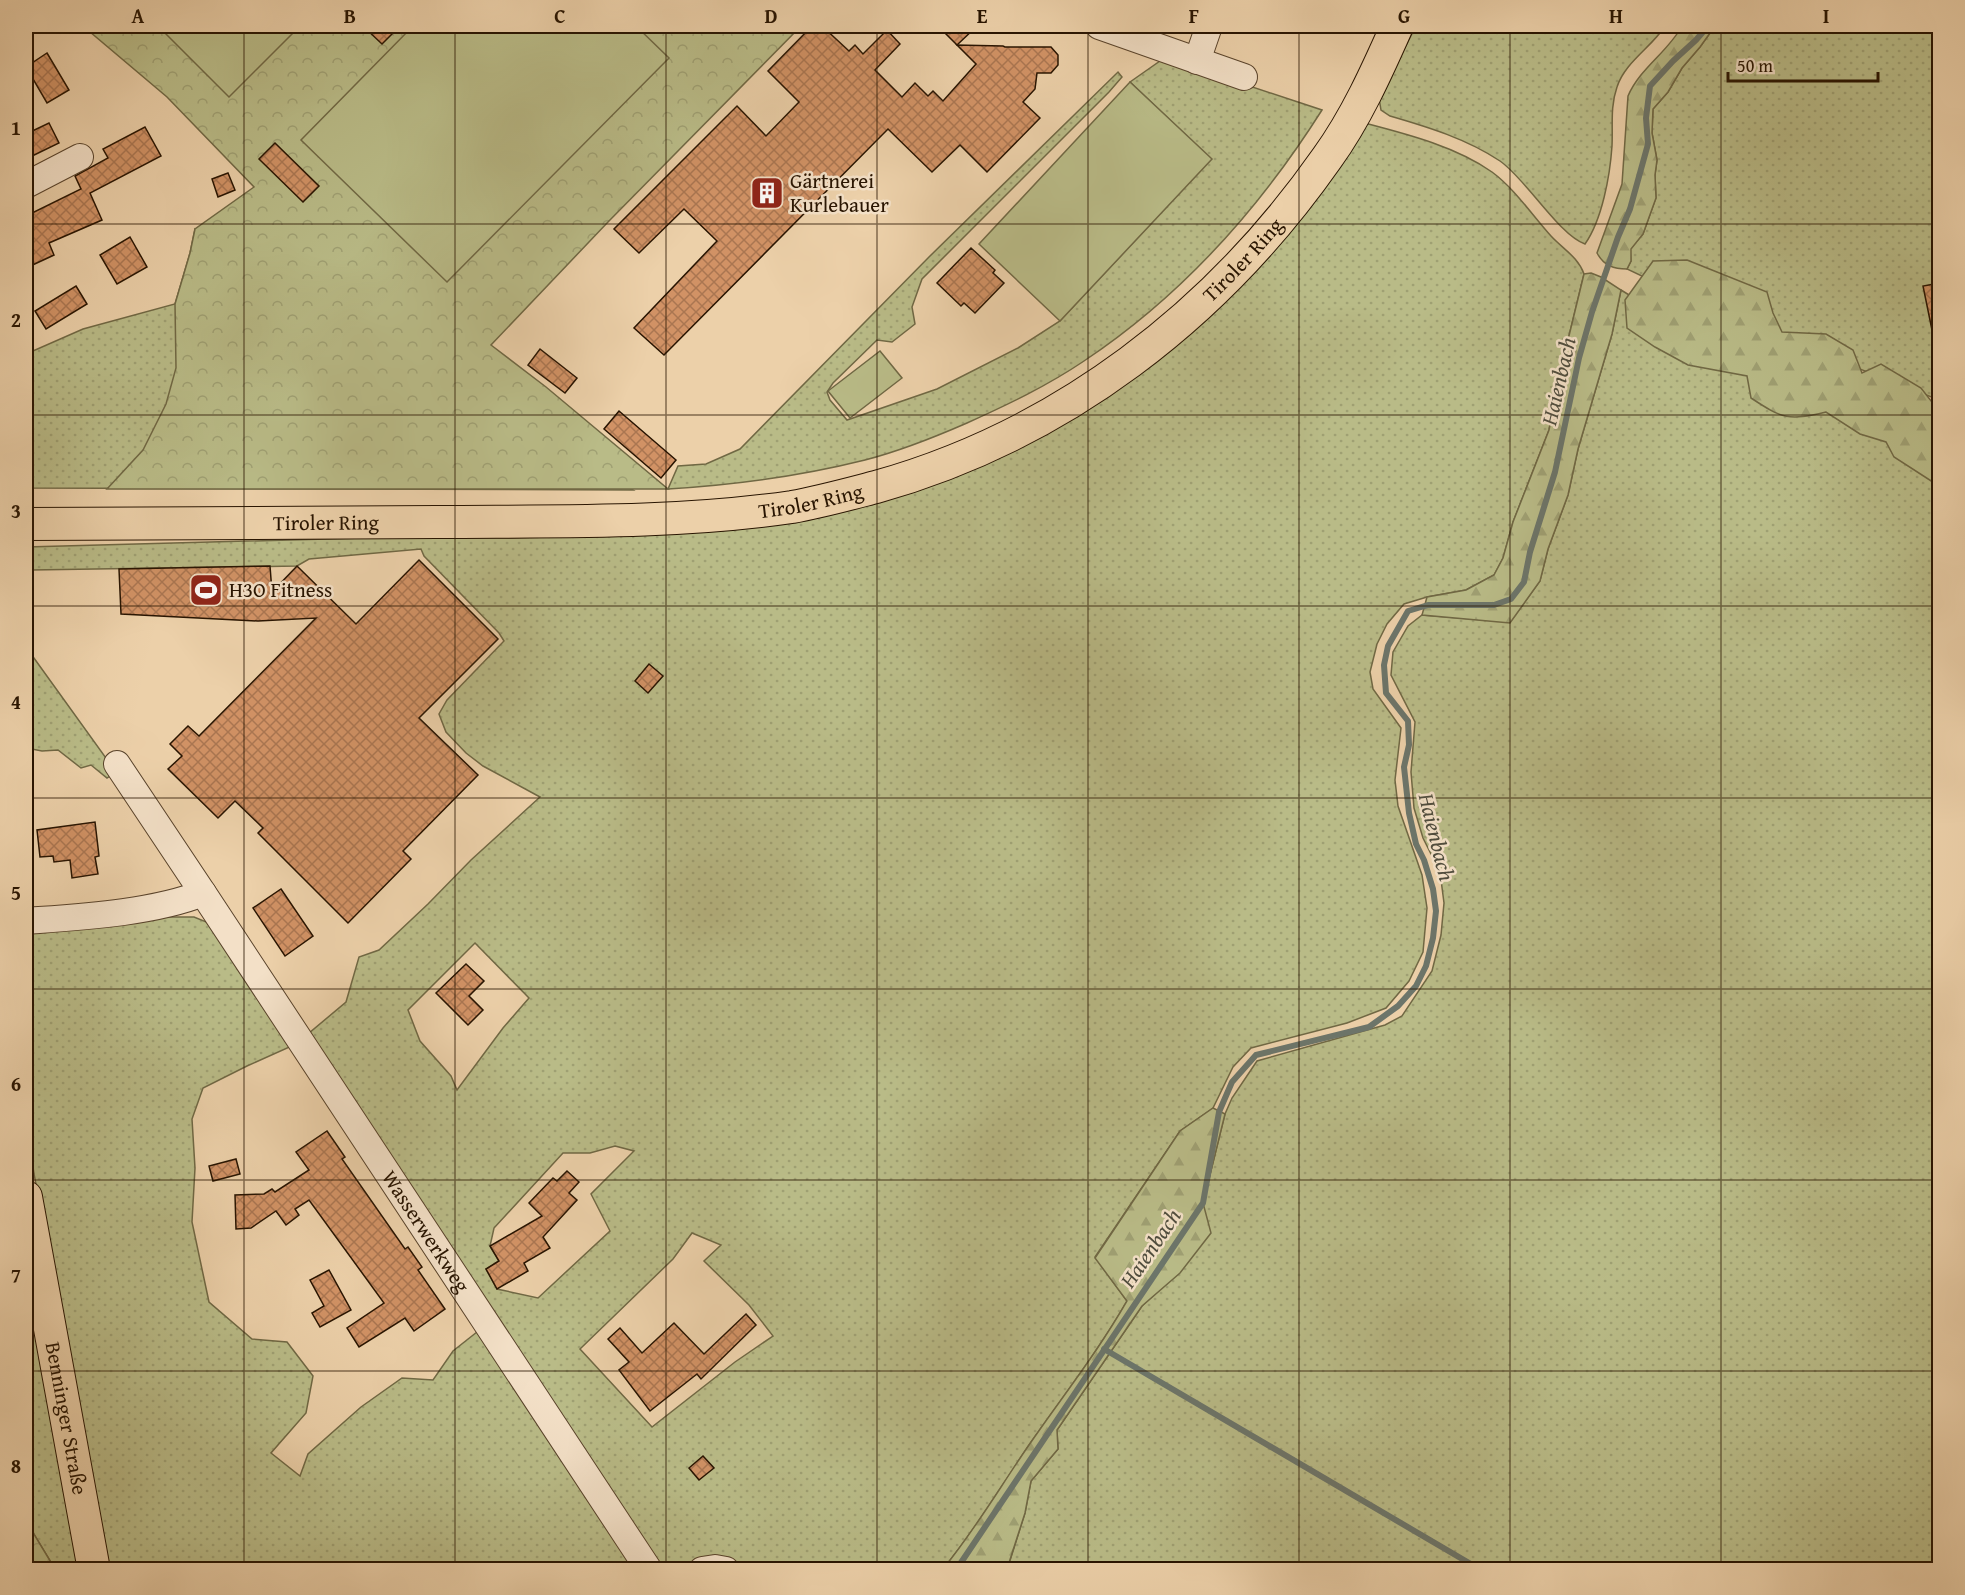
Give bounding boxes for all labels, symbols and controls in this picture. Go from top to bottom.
text: A [132,1,145,30]
text: B [344,1,356,30]
text: C [554,1,566,30]
text: D [764,1,778,30]
text: E [977,1,988,30]
text: F [1189,1,1199,30]
text: G [1398,1,1410,30]
text: H [1609,1,1623,30]
text: I [1823,1,1829,30]
scale bar [1728,45,1878,83]
text: 50 m [1737,52,1773,79]
text: 1 [11,113,21,142]
place label: Gärtnerei Kurlebauer [790,165,889,220]
building icon: Gärtnerei Kurlebauer [749,175,785,211]
street label: Tiroler Ring [1195,210,1291,309]
text: 2 [11,305,21,334]
water label: Haienbach [1532,334,1584,429]
street label: Tiroler Ring [757,475,867,526]
text: 3 [11,496,21,525]
street label: Tiroler Ring [273,506,380,538]
sports icon: H3O Fitness [188,572,224,608]
place label: H3O Fitness [229,574,332,605]
text: 4 [11,687,21,716]
water label: Haienbach [1410,789,1463,884]
text: 5 [11,878,21,907]
text: 6 [11,1069,21,1098]
street label: Wasserwerkweg [375,1164,478,1299]
water label: Haienbach [1111,1202,1188,1295]
text: 7 [11,1260,21,1289]
street label: Benninger Straße [38,1339,96,1497]
text: 8 [11,1451,21,1480]

